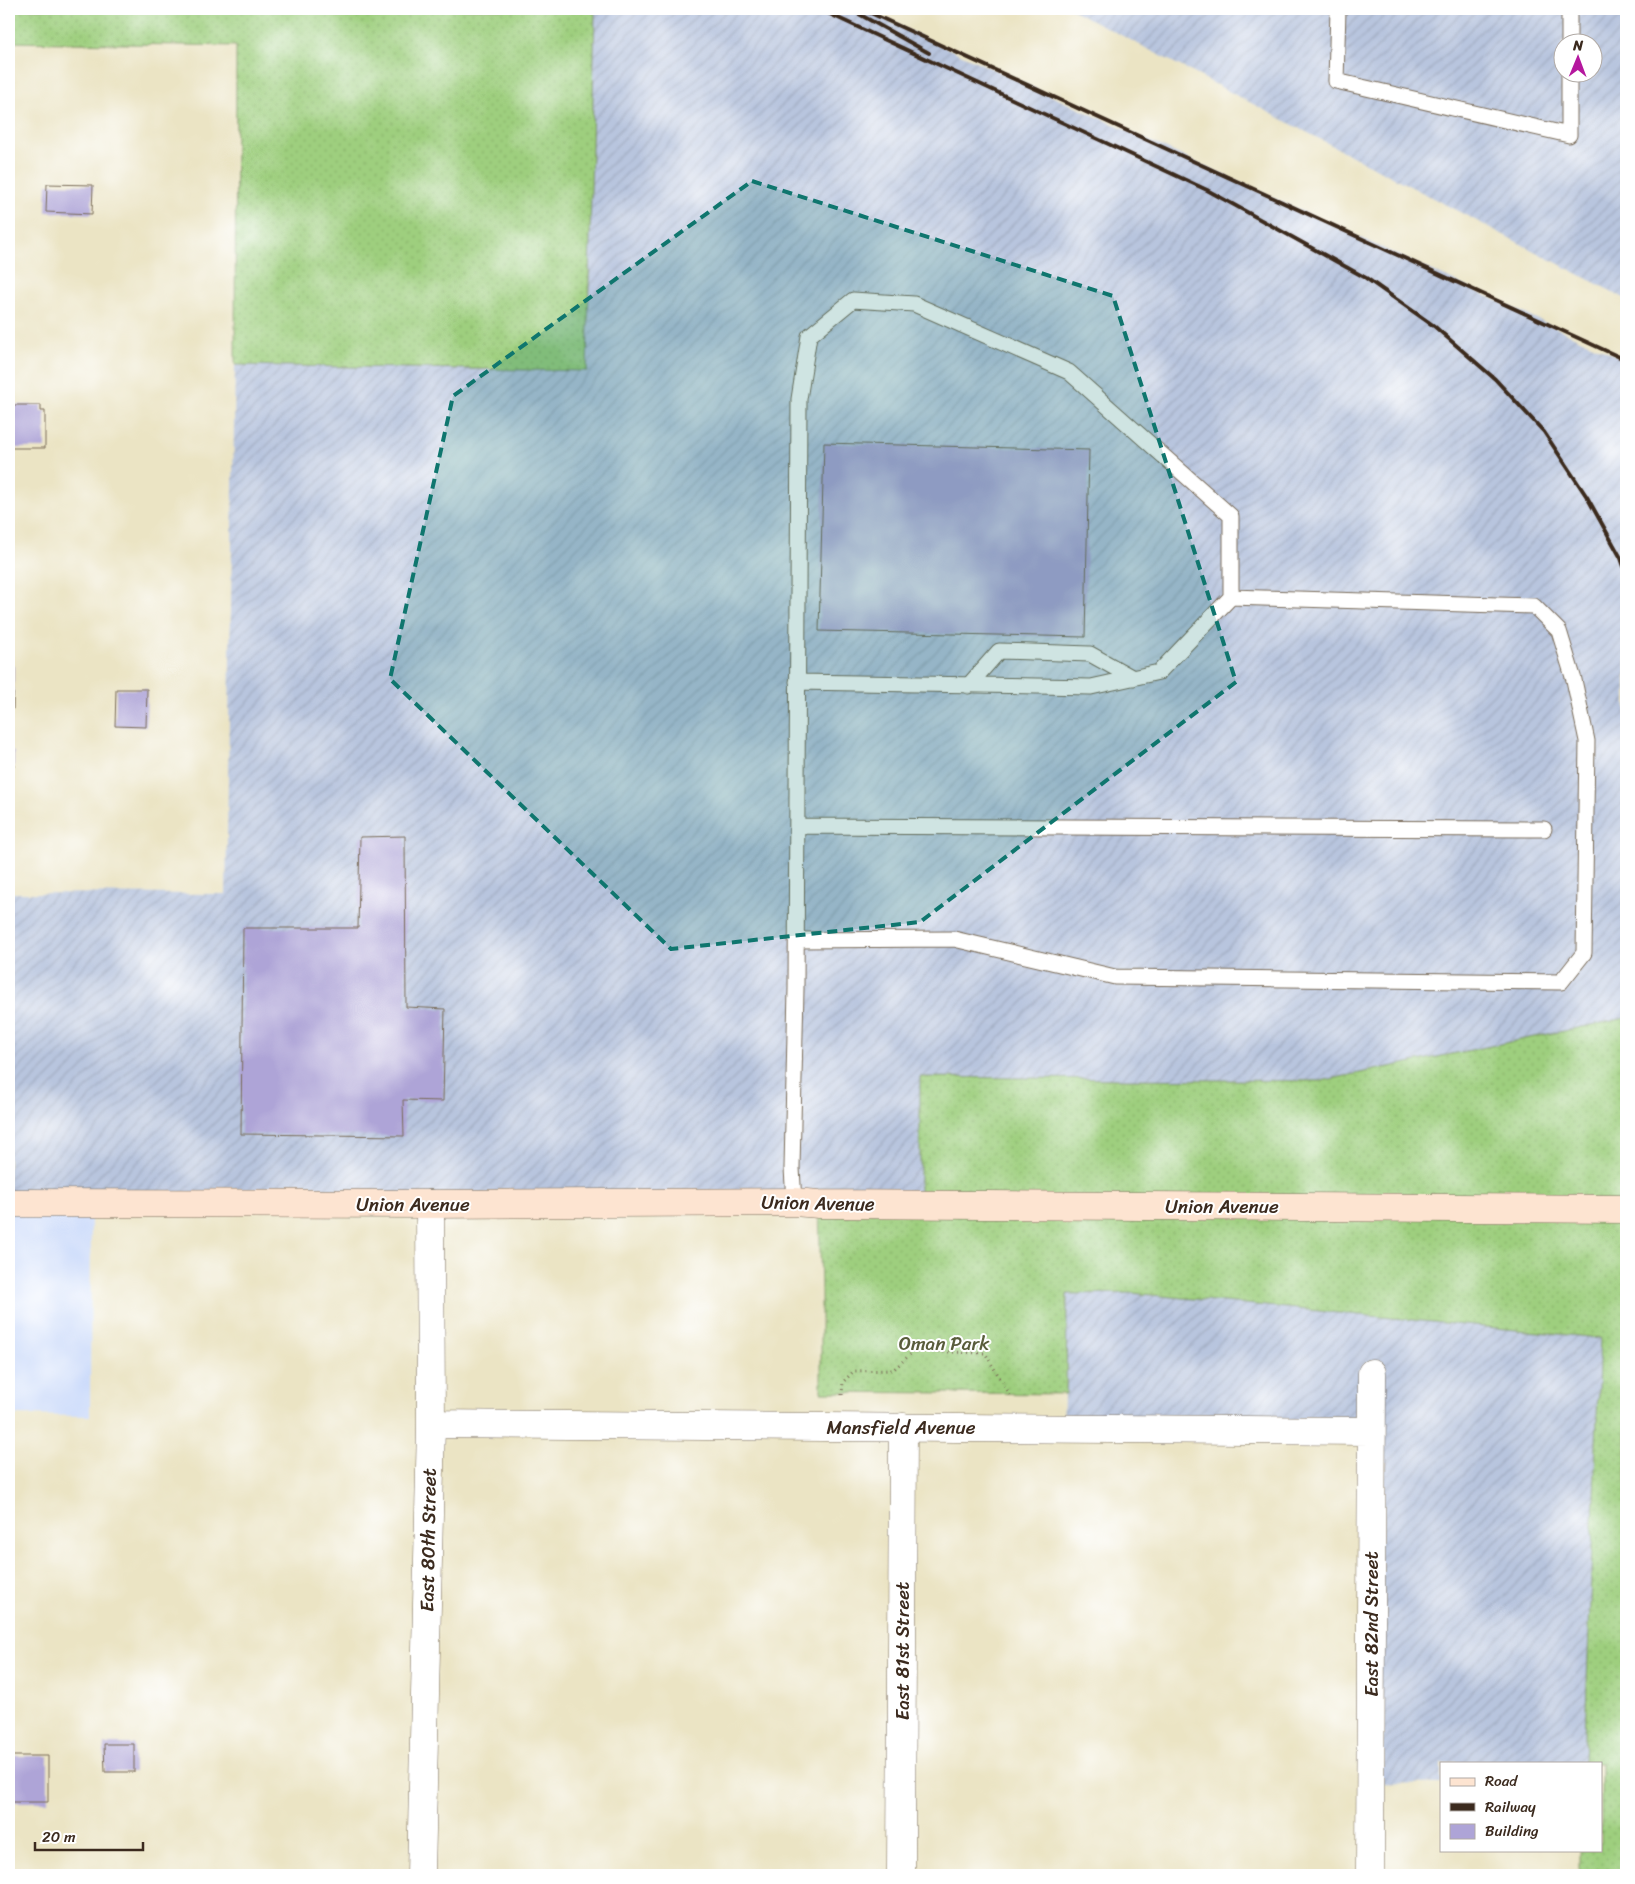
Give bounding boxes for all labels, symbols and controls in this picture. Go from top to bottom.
north arrow [1552,32,1602,82]
text: N [1572,33,1584,58]
street label: Union Avenue [761,1186,875,1220]
street label: Union Avenue [356,1188,470,1221]
street label: Union Avenue [1165,1190,1279,1223]
park label: Oman Park [899,1327,990,1360]
street label: Mansfield Avenue [827,1411,976,1444]
street label: East 80th Street [410,1468,446,1612]
street label: East 82nd Street [1355,1551,1388,1697]
street label: East 81st Street [886,1582,919,1720]
legend [1440,1762,1602,1852]
text: Road [1485,1768,1518,1794]
text: Railway [1485,1794,1536,1820]
text: Building [1485,1818,1539,1844]
scale bar [35,1819,142,1851]
text: 20 m [42,1824,76,1850]

